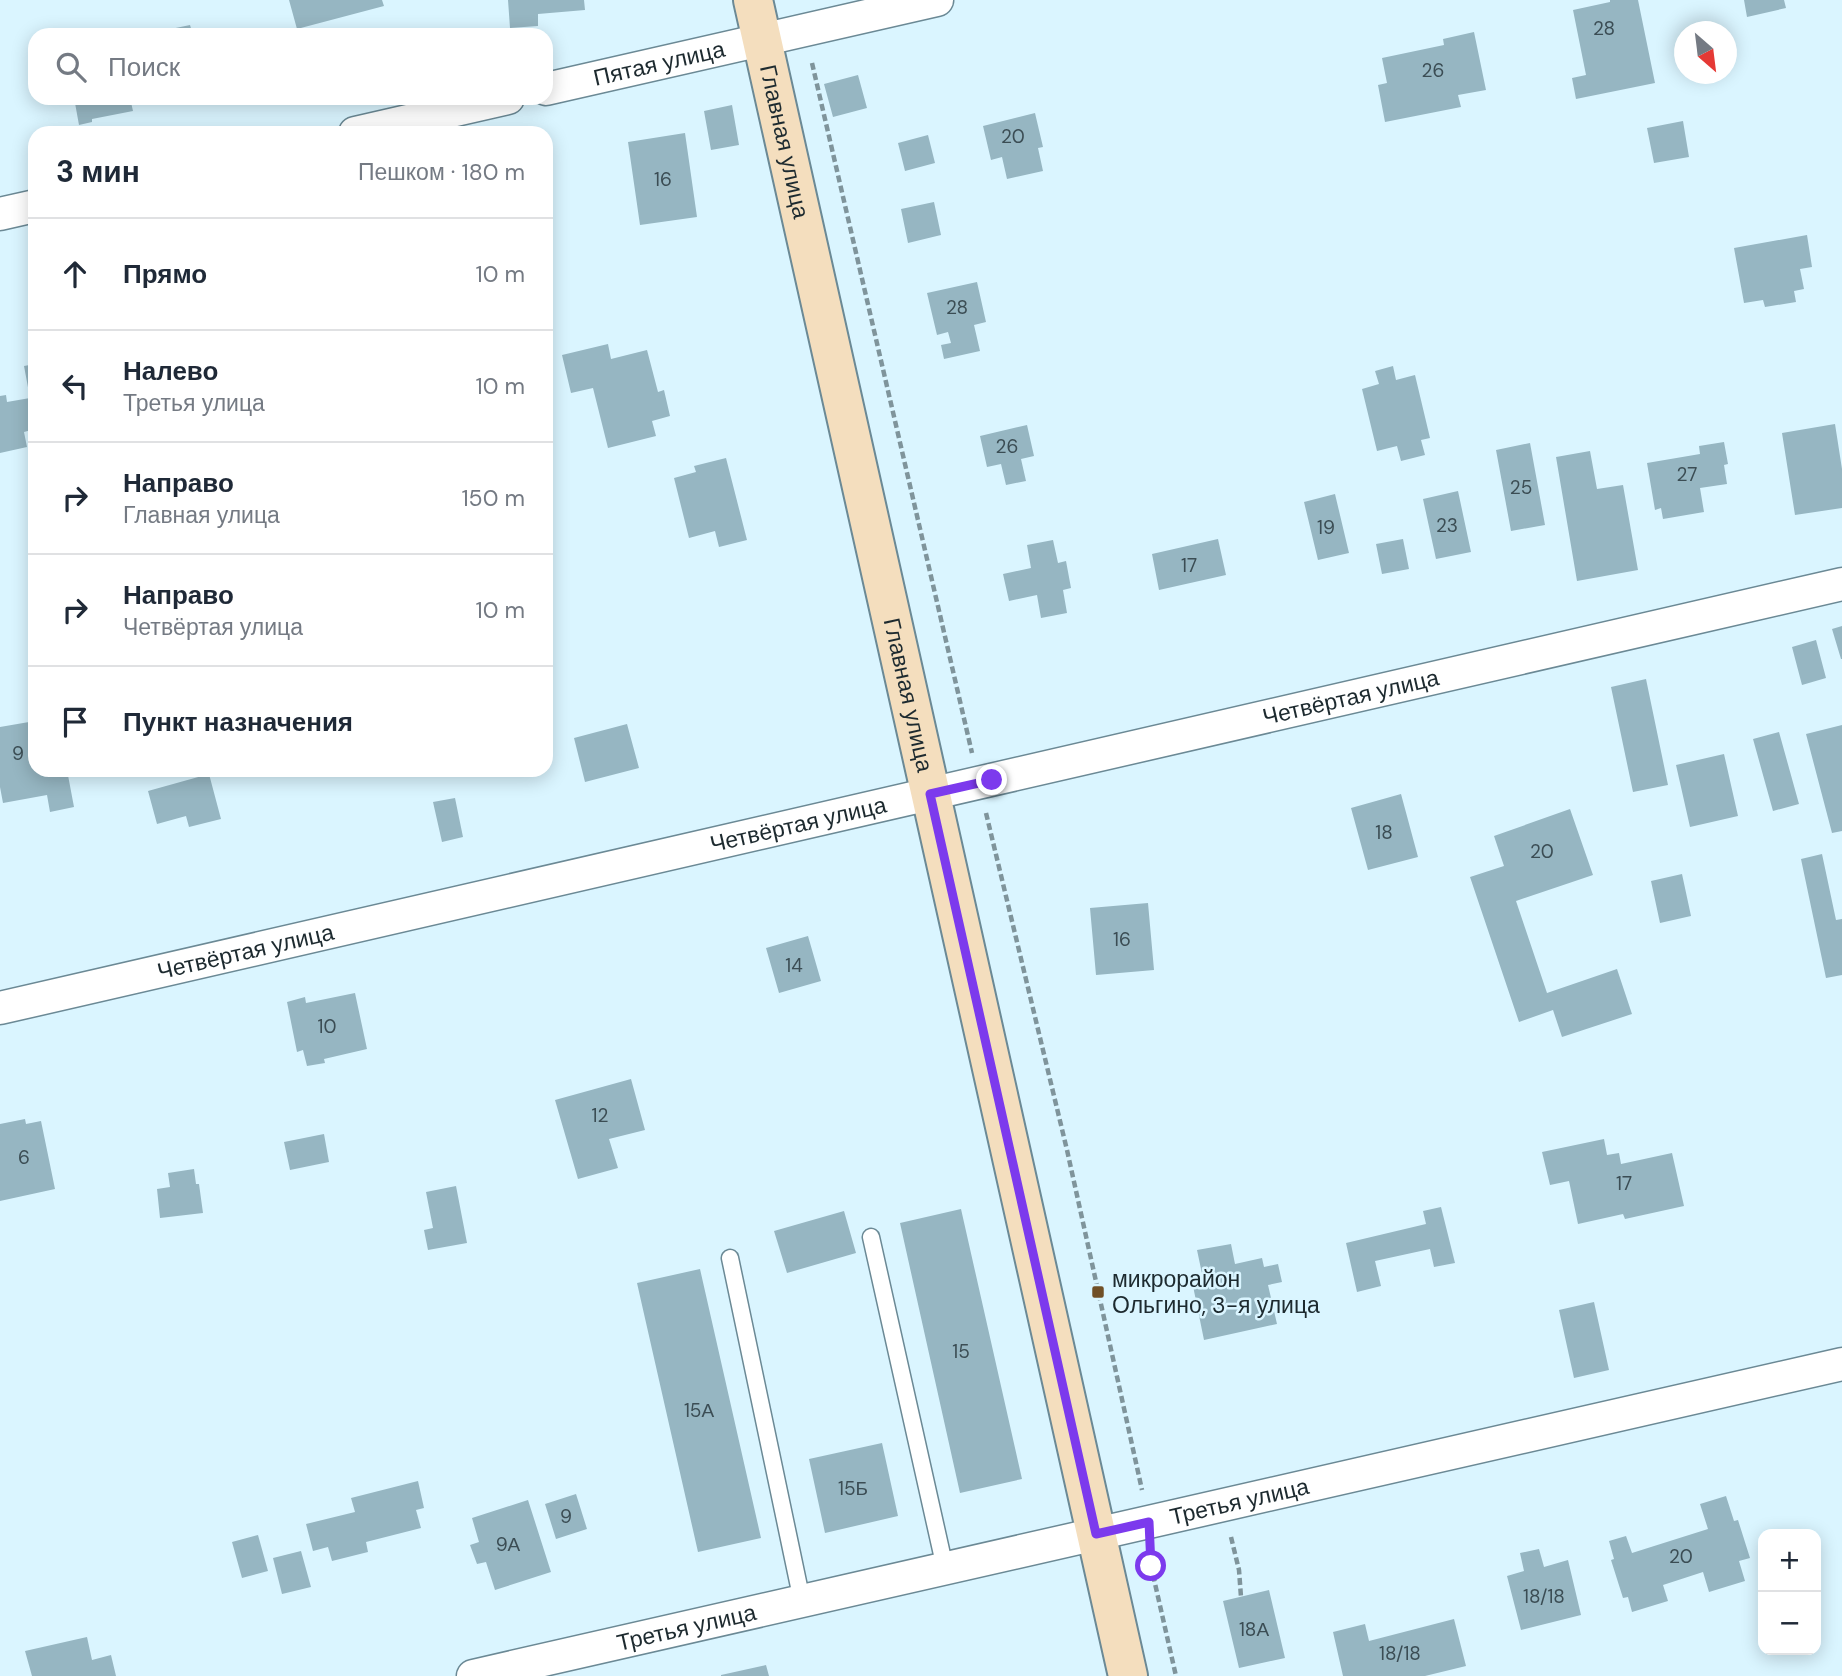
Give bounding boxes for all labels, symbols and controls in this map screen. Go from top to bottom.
house number: 28 [1593,16,1615,41]
north arrow [1674,21,1737,84]
search box [28,28,553,105]
street label: Пятая улица [590,34,728,93]
icon: search [52,48,90,86]
text: Поиск [108,50,180,84]
house number: 26 [1422,58,1444,83]
street label: Главная улица [753,62,816,222]
house number: 20 [1001,124,1025,149]
text: 3 мин [56,152,140,191]
text: Пешком · 180 m [358,157,525,187]
house number: 16 [654,167,672,192]
icon: ahead [56,255,94,293]
text: Прямо [123,257,207,291]
text: 10 m [475,259,525,289]
house number: 28 [946,295,968,320]
text: Налево [123,354,218,388]
icon: left [56,367,94,405]
text: 10 m [475,371,525,401]
text: Третья улица [123,388,265,418]
house number: 26 [996,434,1018,459]
house number: 27 [1677,462,1697,487]
text: Направо [123,466,234,500]
house number: 25 [1510,475,1532,500]
icon: right [56,479,94,517]
text: 150 m [461,483,525,513]
text: Главная улица [123,500,280,530]
house number: 23 [1436,513,1458,538]
house number: 19 [1317,515,1335,540]
house number: 17 [1181,553,1197,578]
text: Направо [123,578,234,612]
icon: right [56,591,94,629]
text: 10 m [475,595,525,625]
text: Четвёртая улица [123,612,303,642]
street label: Главная улица [877,615,940,775]
street label: Четвёртая улица [1260,662,1442,732]
icon: arrive [56,703,94,741]
text: Пункт назначения [123,705,353,739]
house number: 9 [12,741,24,766]
route end [976,764,1007,795]
street label: Четвёртая улица [707,789,889,859]
house number: 18 [1375,820,1393,845]
house number: 20 [1530,839,1554,864]
street label: Четвёртая улица [154,917,337,986]
house number: 16 [1113,927,1131,952]
house number: 14 [785,953,803,978]
house number: 10 [318,1014,336,1039]
house number: 12 [592,1103,608,1128]
house number: 6 [18,1145,30,1170]
house number: 17 [1616,1171,1632,1196]
place label: микрорайон Ольгино, 3-я улица [1112,1264,1320,1320]
marker: микрорайон Ольгино, 3-я улица [1090,1284,1106,1300]
house number: 15 [952,1339,970,1364]
house number: 15А [684,1398,714,1423]
street label: Третья улица [1167,1471,1312,1532]
house number: 15Б [838,1476,868,1501]
house number: 9 [560,1504,572,1529]
map controls [1758,1529,1821,1655]
button: + [1758,1529,1821,1592]
house number: 9А [496,1532,521,1557]
house number: 20 [1669,1544,1693,1569]
route start [1135,1550,1166,1581]
house number: 18/18 [1523,1584,1565,1609]
button: − [1758,1592,1821,1655]
street label: Третья улица [614,1597,759,1658]
house number: 18А [1239,1617,1269,1642]
house number: 18/18 [1379,1641,1421,1666]

